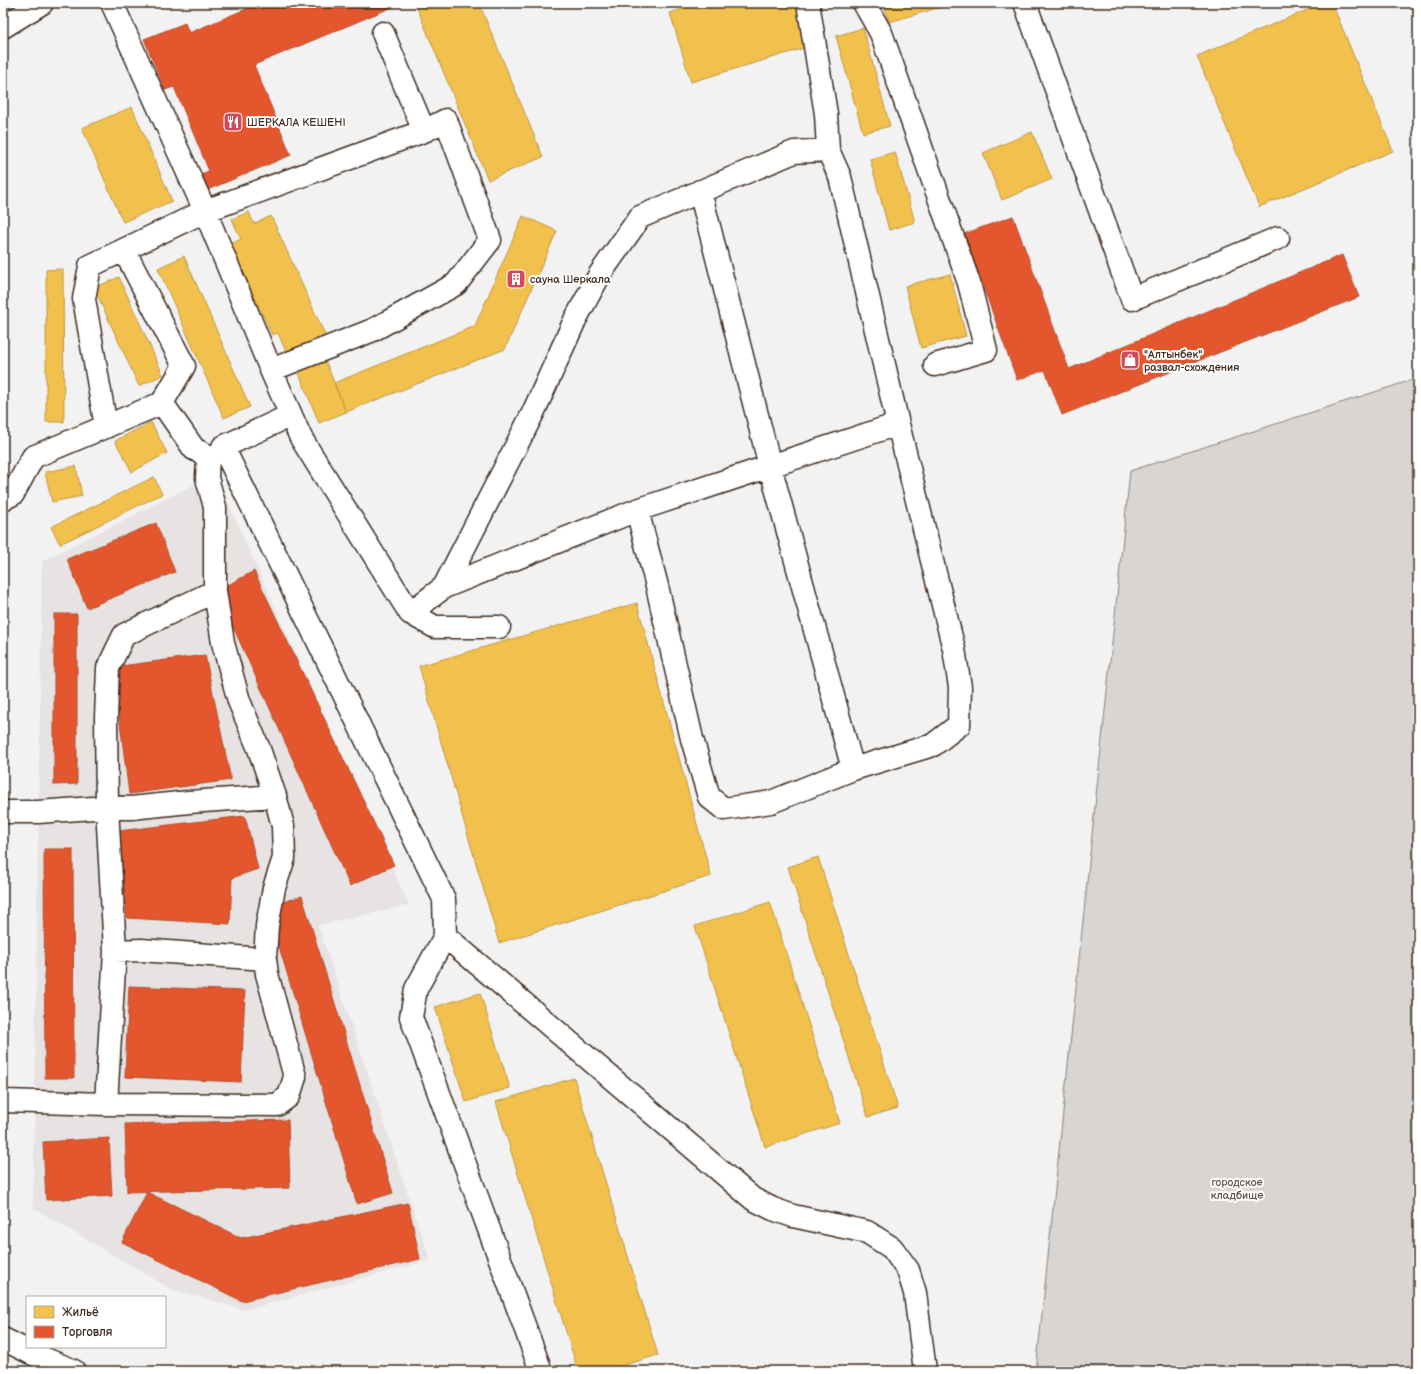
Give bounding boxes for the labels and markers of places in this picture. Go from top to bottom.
restaurant icon: ШЕРКАЛА КЕШЕНІ [222,111,244,133]
place label: ШЕРКАЛА КЕШЕНІ [247,116,346,129]
building icon: сауна Шеркала [505,268,527,290]
place label: сауна Шеркала [530,273,611,286]
place label: "Алтынбек" развал-схождения [1144,348,1239,374]
shop icon: "Алтынбек" развал-схождения [1119,349,1141,371]

